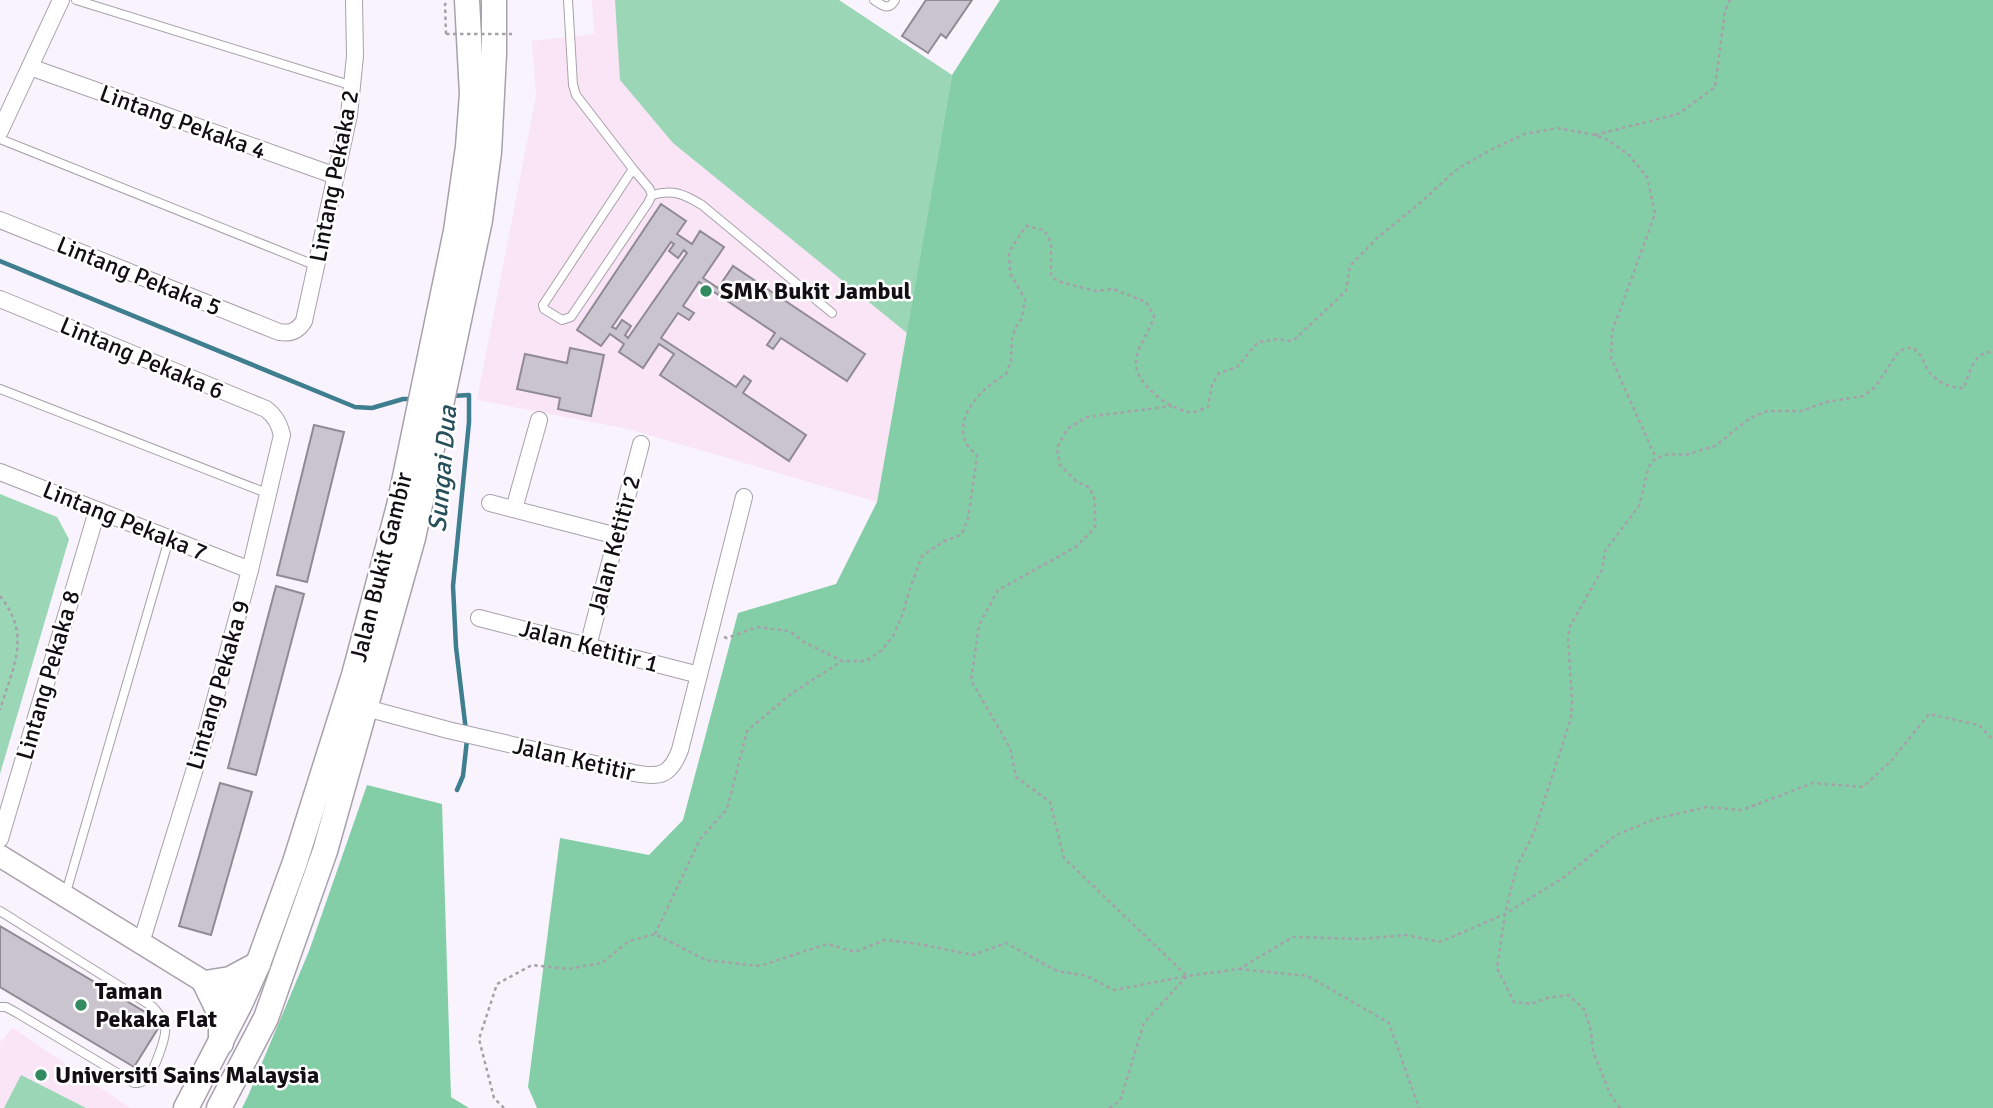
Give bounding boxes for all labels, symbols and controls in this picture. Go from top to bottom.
street label: Lintang Pekaka 4 [96,78,270,166]
street label: Lintang Pekaka 2 [303,87,365,265]
street label: Lintang Pekaka 5 [52,229,226,323]
place label: SMK Bukit Jambul [720,276,912,306]
marker: SMK Bukit Jambul [698,283,714,299]
street label: Lintang Pekaka 6 [56,310,228,406]
water label: Sungai Dua [422,404,465,534]
street label: Jalan Bukit Gambir [343,469,419,665]
street label: Jalan Ketitir 2 [581,472,647,618]
street label: Lintang Pekaka 7 [38,474,212,568]
street label: Lintang Pekaka 8 [9,587,87,763]
street label: Lintang Pekaka 9 [179,597,257,773]
street label: Jalan Ketitir 1 [516,613,662,679]
street label: Jalan Ketitir [510,730,638,788]
place label: Taman Pekaka Flat [95,976,217,1034]
marker: Taman Pekaka Flat [73,997,89,1013]
place label: Universiti Sains Malaysia [55,1060,319,1090]
marker: Universiti Sains Malaysia [33,1067,49,1083]

